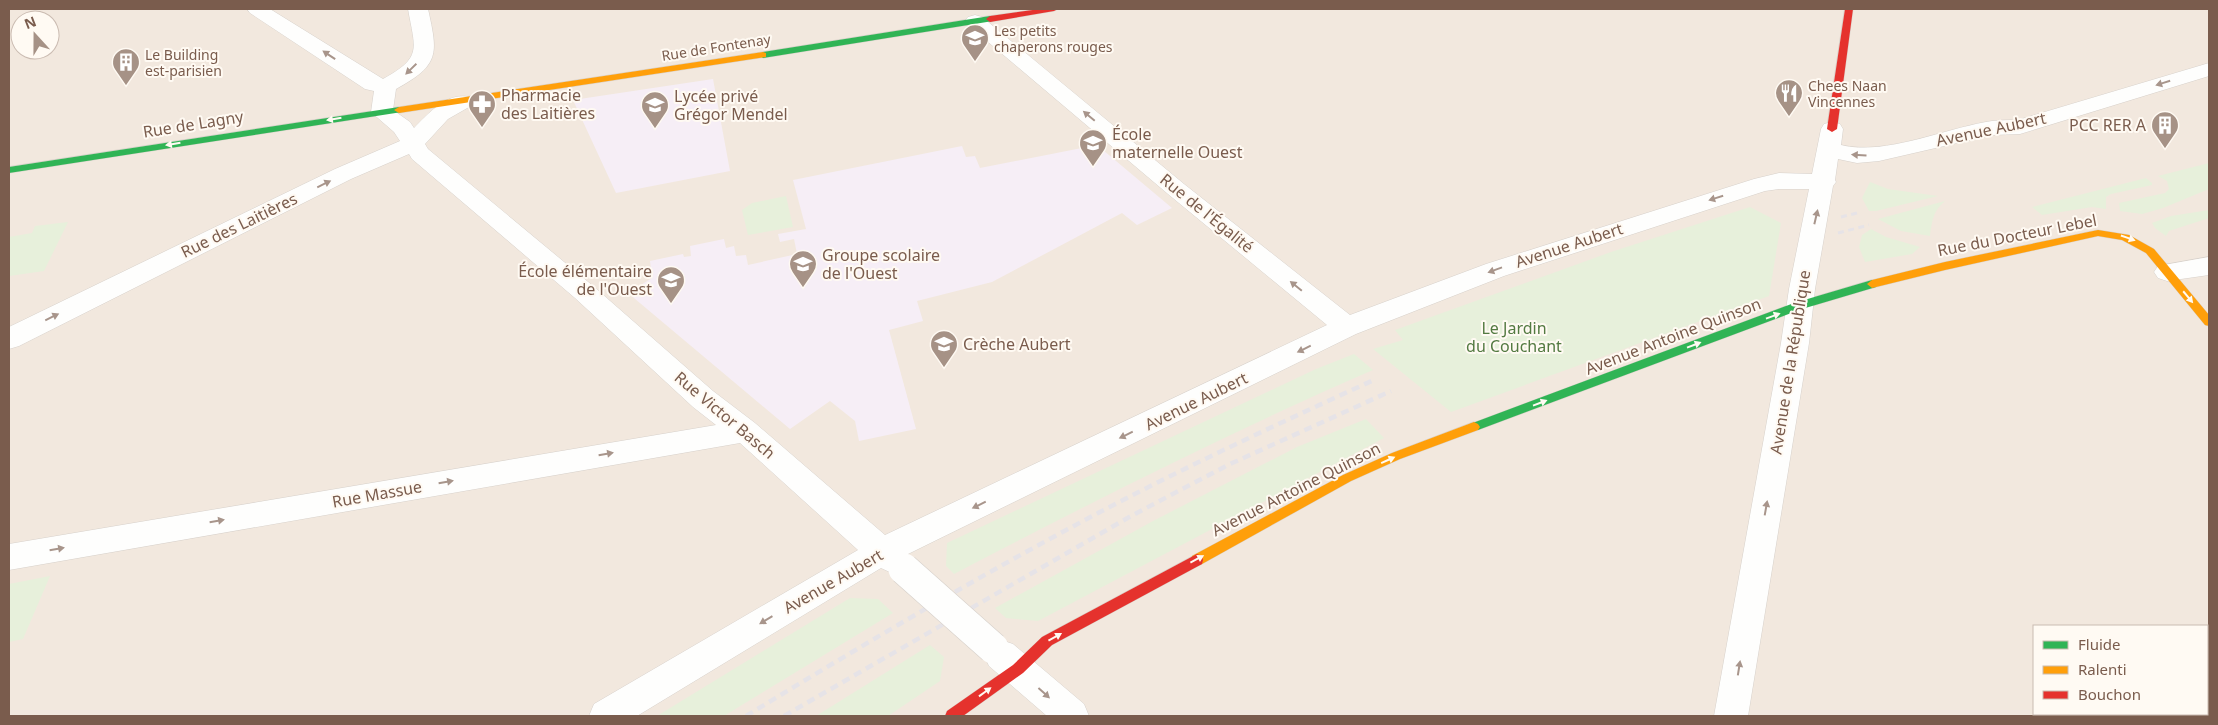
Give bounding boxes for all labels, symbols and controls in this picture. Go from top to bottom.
north arrow [10,10,60,60]
text: N [21,11,39,33]
place label: Les petits chaperons rouges [994,21,1113,56]
school or university icon: Les petits chaperons rouges [960,23,990,62]
street label: Rue de Fontenay [660,29,773,65]
place label: Le Building est-parisien [145,45,222,80]
building icon: Le Building est-parisien [111,47,141,86]
one-way arrow [322,50,336,60]
one-way arrow [406,63,418,75]
place label: Chees Naan Vincennes [1808,76,1887,111]
restaurant icon: Chees Naan Vincennes [1774,78,1804,117]
one-way arrow [2155,80,2170,88]
place label: Pharmacie des Laitières [501,84,595,124]
place label: Lycée privé Grégor Mendel [674,85,788,125]
pharmacy icon: Pharmacie des Laitières [467,89,497,128]
school or university icon: Lycée privé Grégor Mendel [640,90,670,129]
street label: Rue de Lagny [141,105,246,143]
street label: Avenue Aubert [1934,107,2048,151]
building icon: PCC RER A [2150,110,2180,149]
one-way arrow [1083,111,1095,122]
place label: PCC RER A [2069,114,2147,136]
one-way arrow [325,115,341,123]
place label: École maternelle Ouest [1112,123,1243,163]
school or university icon: École maternelle Ouest [1078,128,1108,167]
one-way arrow [165,140,181,148]
one-way arrow [1850,150,1866,158]
street label: Rue de l'Égalité [1156,168,1258,258]
one-way arrow [317,179,331,187]
street label: Rue des Laitières [177,187,301,263]
one-way arrow [1708,195,1723,203]
street label: Rue du Docteur Lebel [1935,209,2099,261]
one-way arrow [1812,210,1820,225]
street label: Avenue Aubert [1512,217,1626,273]
one-way arrow [2121,234,2136,242]
place label: Groupe scolaire de l'Ouest [822,244,940,284]
school or university icon: Groupe scolaire de l'Ouest [788,249,818,288]
place label: École élémentaire de l'Ouest [518,260,652,300]
school or university icon: École élémentaire de l'Ouest [656,265,686,304]
one-way arrow [1487,266,1502,274]
street label: Avenue de la République [1765,268,1815,456]
one-way arrow [1290,280,1303,291]
one-way arrow [2182,291,2193,304]
street label: Avenue Antoine Quinson [1582,292,1764,380]
one-way arrow [1766,312,1781,319]
one-way arrow [45,313,60,321]
park label: Le Jardin du Couchant [1466,317,1562,357]
school or university icon: Crèche Aubert [929,329,959,368]
place label: Crèche Aubert [963,333,1071,355]
one-way arrow [1687,341,1702,349]
one-way arrow [1297,345,1311,353]
street label: Rue Victor Basch [670,366,780,464]
street label: Avenue Aubert [1141,367,1251,435]
one-way arrow [1533,399,1548,407]
one-way arrow [1119,431,1133,439]
street label: Avenue Antoine Quinson [1208,437,1384,541]
one-way arrow [599,450,615,458]
one-way arrow [1381,455,1395,463]
street label: Rue Massue [330,475,424,513]
one-way arrow [438,477,454,485]
one-way arrow [1763,499,1771,515]
one-way arrow [972,501,986,509]
one-way arrow [209,517,225,525]
street label: Avenue Aubert [779,543,887,618]
one-way arrow [49,544,65,552]
one-way arrow [1190,555,1204,563]
one-way arrow [759,616,772,625]
legend [2033,625,2208,715]
one-way arrow [1047,633,1062,641]
text: Fluide [2078,634,2120,654]
text: Ralenti [2078,659,2127,679]
one-way arrow [1735,660,1743,676]
text: Bouchon [2078,684,2141,704]
one-way arrow [978,687,991,698]
one-way arrow [1037,688,1050,699]

